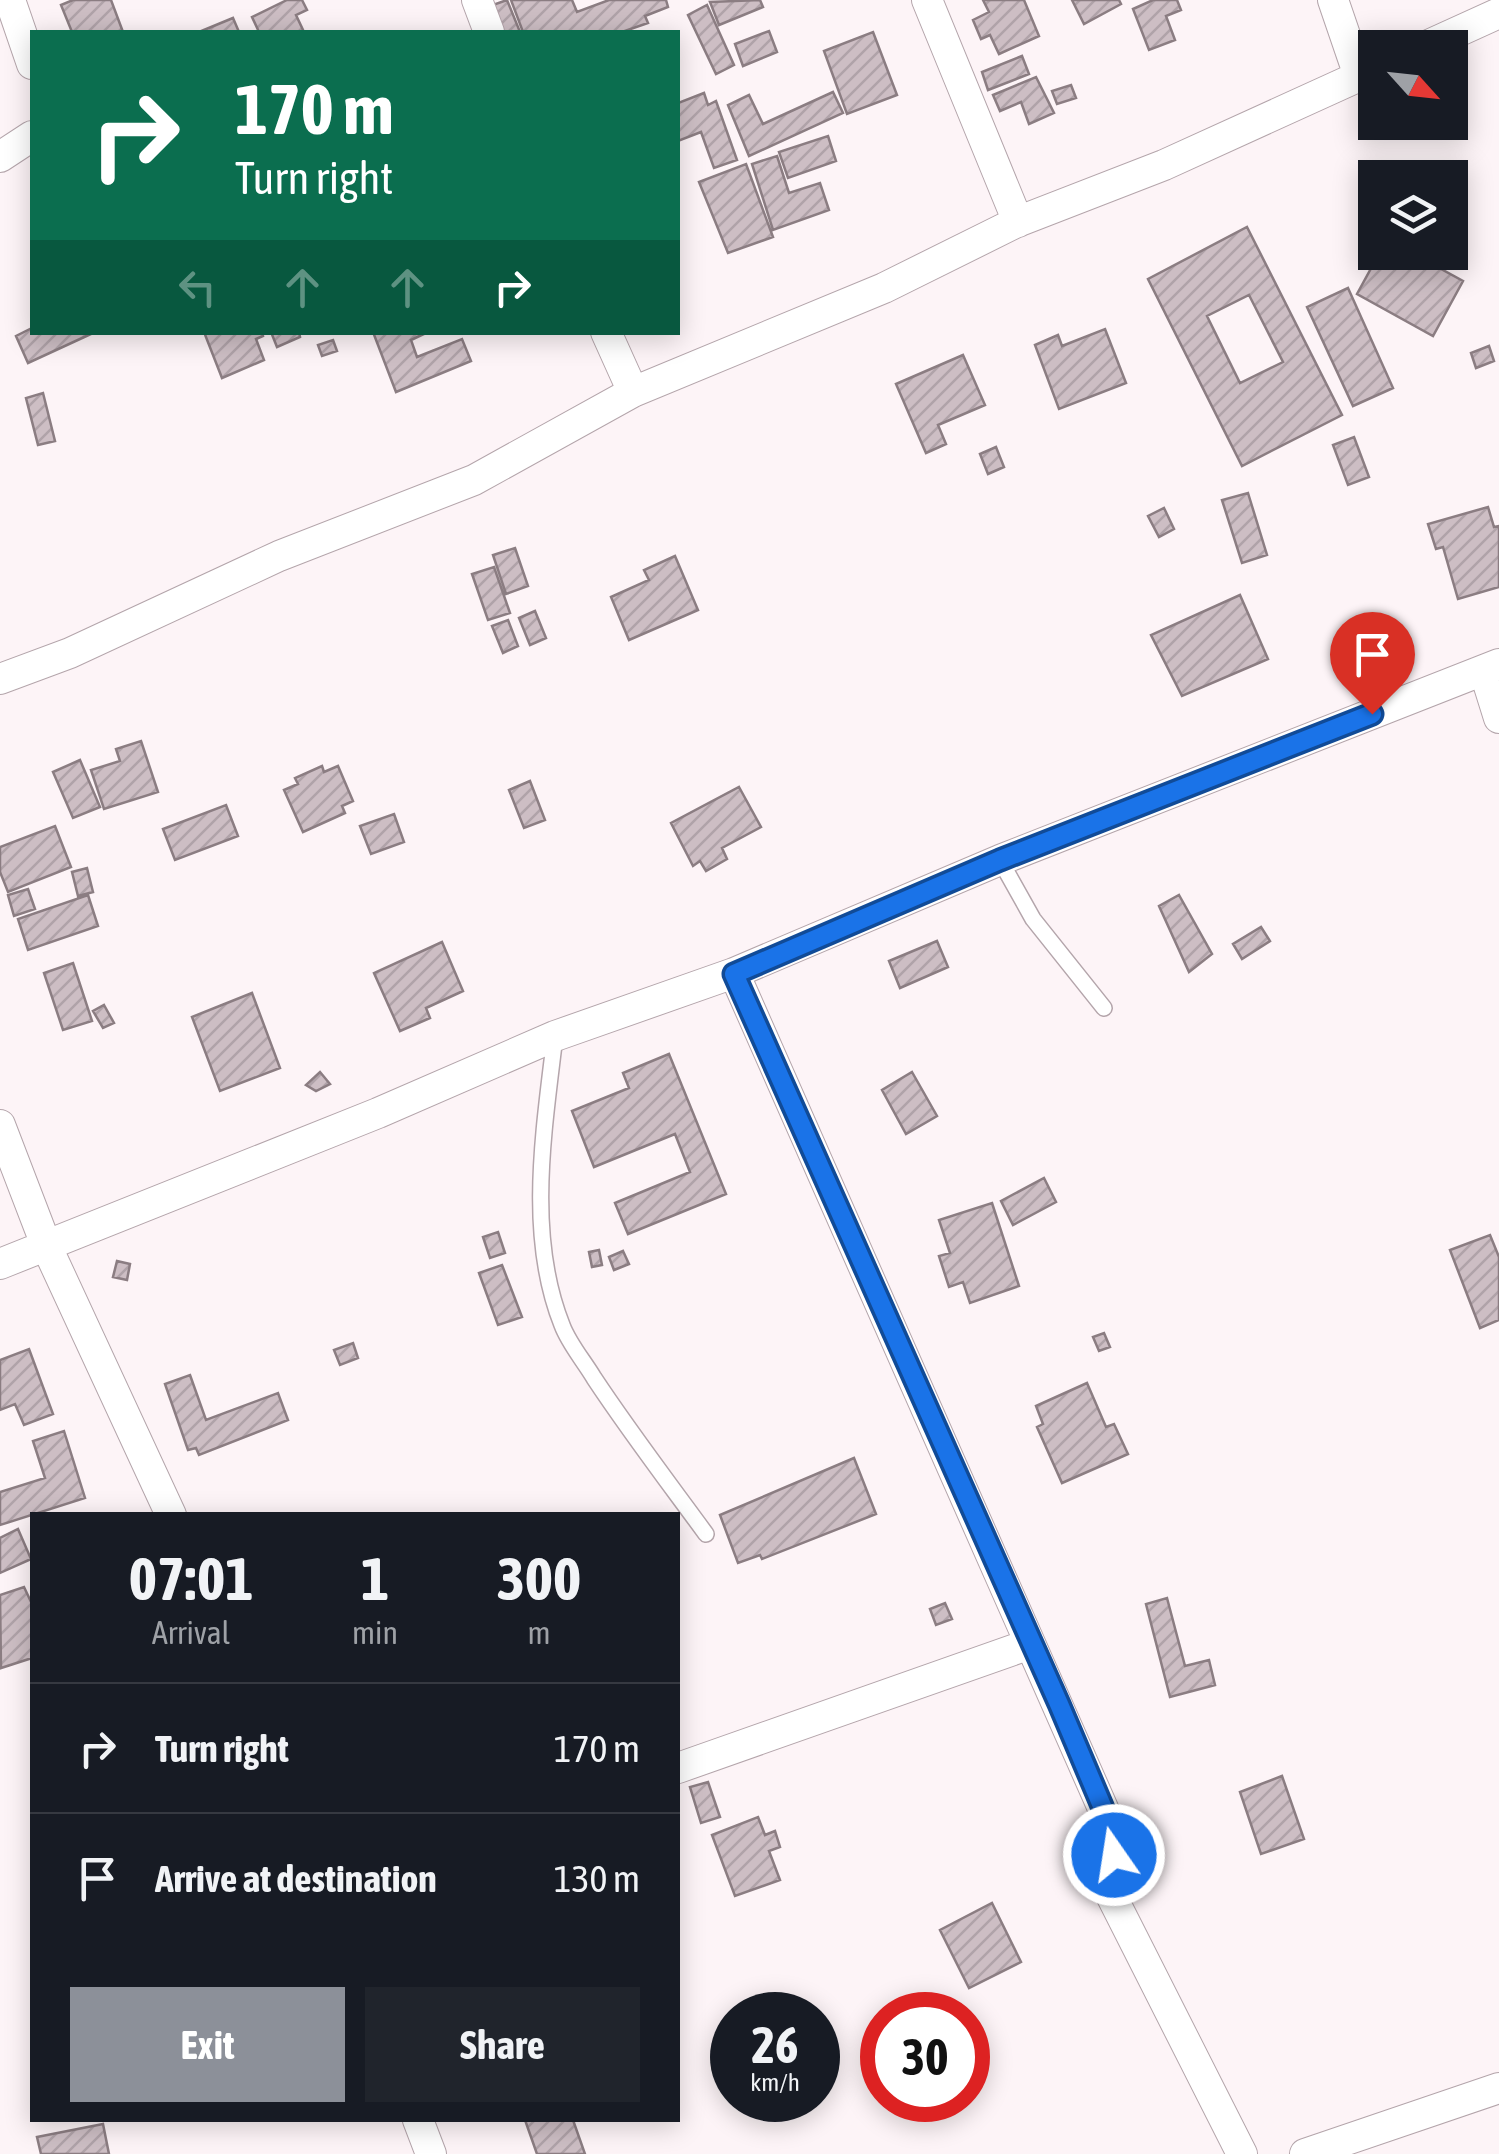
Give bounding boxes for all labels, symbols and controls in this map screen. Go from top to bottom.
north arrow [1358,30,1468,140]
map controls [1358,30,1468,270]
text: 170 m [235,69,394,149]
icon: right [70,70,200,200]
text: Turn right [235,152,393,204]
button: layers [1358,160,1468,270]
icon: left [170,260,225,315]
icon: ahead [275,260,330,315]
icon: ahead [380,260,435,315]
icon: right [485,260,540,315]
pin [1330,612,1415,715]
icon: arrive [1345,627,1400,682]
text: 07:01 [129,1544,253,1613]
text: 1 [361,1544,389,1613]
text: 300 [497,1544,581,1613]
text: Arrival [152,1614,230,1651]
text: min [352,1614,398,1651]
text: m [527,1614,551,1651]
icon: right [70,1721,125,1776]
text: Turn right [155,1727,289,1770]
text: 170 m [554,1727,640,1770]
position arrow [1062,1803,1166,1907]
icon: arrive [70,1851,125,1906]
text: Arrive at destination [155,1857,437,1900]
text: 130 m [554,1857,640,1900]
button: Exit [70,1987,345,2102]
button: Share [365,1987,640,2102]
speed limit sign: 30 [860,1992,990,2122]
text: 26 [751,2016,798,2074]
text: km/h [750,2068,800,2096]

